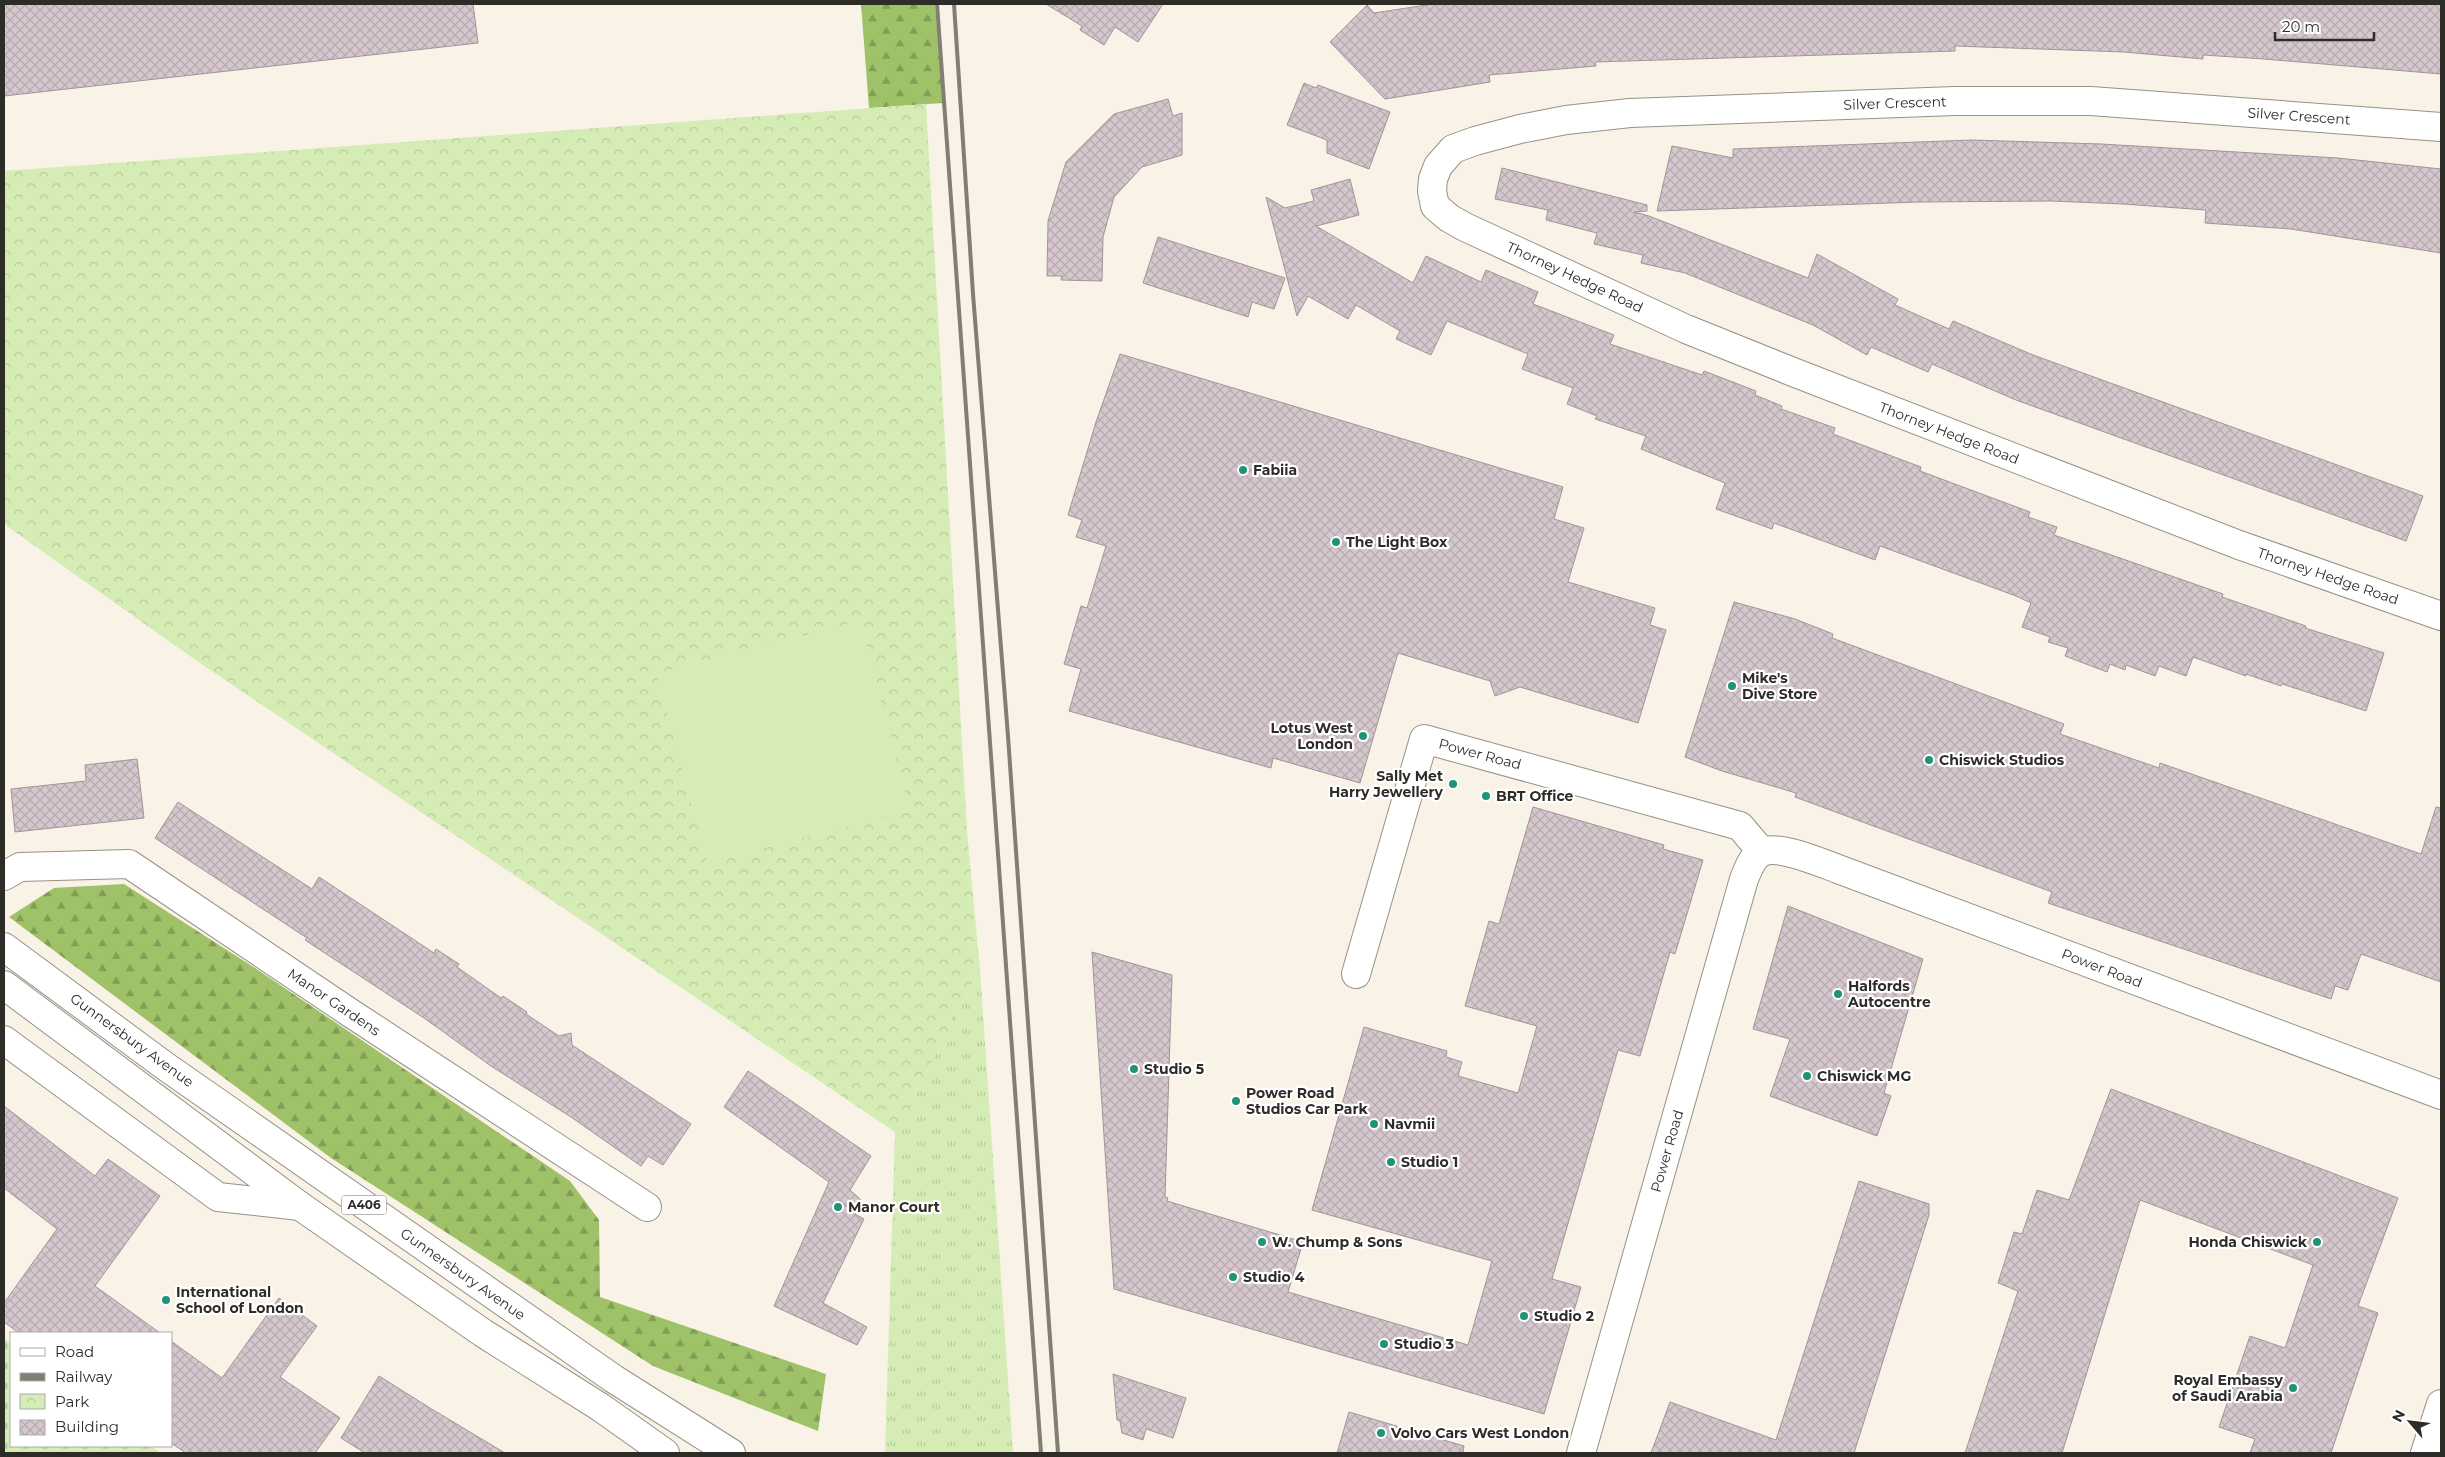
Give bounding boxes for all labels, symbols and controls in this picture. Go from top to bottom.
scale bar [2275,10,2374,42]
text: 20 m [2282,17,2320,36]
street label: Silver Crescent [1843,92,1947,114]
street label: Silver Crescent [2247,103,2351,129]
street label: Thorney Hedge Road [1504,237,1646,317]
street label: Thorney Hedge Road [1876,398,2022,468]
place label: Fabiia [1253,461,1297,479]
marker: Fabiia [1237,464,1249,476]
place label: The Light Box [1346,533,1448,551]
marker: The Light Box [1330,536,1342,548]
street label: Thorney Hedge Road [2255,543,2401,609]
place label: Mike's Dive Store [1742,669,1818,703]
marker: Mike's Dive Store [1726,680,1738,692]
place label: Lotus West London [1270,719,1353,753]
marker: Lotus West London [1357,730,1369,742]
street label: Power Road [1437,734,1523,774]
place label: Chiswick Studios [1939,751,2065,769]
marker: Chiswick Studios [1923,754,1935,766]
place label: Sally Met Harry Jewellery [1329,767,1444,801]
marker: Sally Met Harry Jewellery [1447,778,1459,790]
place label: BRT Office [1496,787,1574,805]
marker: BRT Office [1480,790,1492,802]
street label: Power Road [2059,944,2145,992]
street label: Manor Gardens [284,964,384,1040]
place label: Halfords Autocentre [1847,977,1931,1011]
marker: Halfords Autocentre [1832,988,1844,1000]
street label: Gunnersbury Avenue [67,989,197,1091]
place label: Studio 5 [1144,1060,1204,1078]
marker: Studio 5 [1128,1063,1140,1075]
place label: Chiswick MG [1817,1067,1911,1085]
marker: Chiswick MG [1801,1070,1813,1082]
place label: Power Road Studios Car Park [1246,1084,1368,1118]
marker: Power Road Studios Car Park [1230,1095,1242,1107]
street label: Power Road [1647,1108,1687,1194]
place label: Navmii [1384,1115,1435,1133]
marker: Navmii [1368,1118,1380,1130]
place label: Studio 1 [1401,1153,1458,1171]
marker: Studio 1 [1385,1156,1397,1168]
road number: A406 [342,1196,386,1214]
place label: Manor Court [848,1198,940,1216]
marker: Manor Court [832,1201,844,1213]
street label: Gunnersbury Avenue [397,1224,529,1324]
place label: W. Chump & Sons [1272,1233,1403,1251]
place label: Honda Chiswick [2188,1233,2308,1251]
marker: W. Chump & Sons [1256,1236,1268,1248]
marker: Honda Chiswick [2311,1236,2323,1248]
place label: Studio 4 [1243,1268,1305,1286]
marker: Studio 4 [1227,1271,1239,1283]
place label: International School of London [176,1283,304,1317]
marker: International School of London [160,1294,172,1306]
place label: Studio 2 [1534,1307,1594,1325]
marker: Studio 2 [1518,1310,1530,1322]
legend [10,1332,172,1447]
place label: Studio 3 [1394,1335,1454,1353]
marker: Studio 3 [1378,1338,1390,1350]
text: Road [55,1342,94,1361]
text: Railway [55,1367,113,1386]
place label: Royal Embassy of Saudi Arabia [2172,1371,2284,1405]
marker: Royal Embassy of Saudi Arabia [2287,1382,2299,1394]
text: Park [55,1392,89,1411]
north arrow [2385,1397,2435,1447]
text: N [2388,1407,2409,1425]
text: Building [55,1417,119,1436]
place label: Volvo Cars West London [1390,1424,1569,1442]
marker: Volvo Cars West London [1375,1427,1387,1439]

